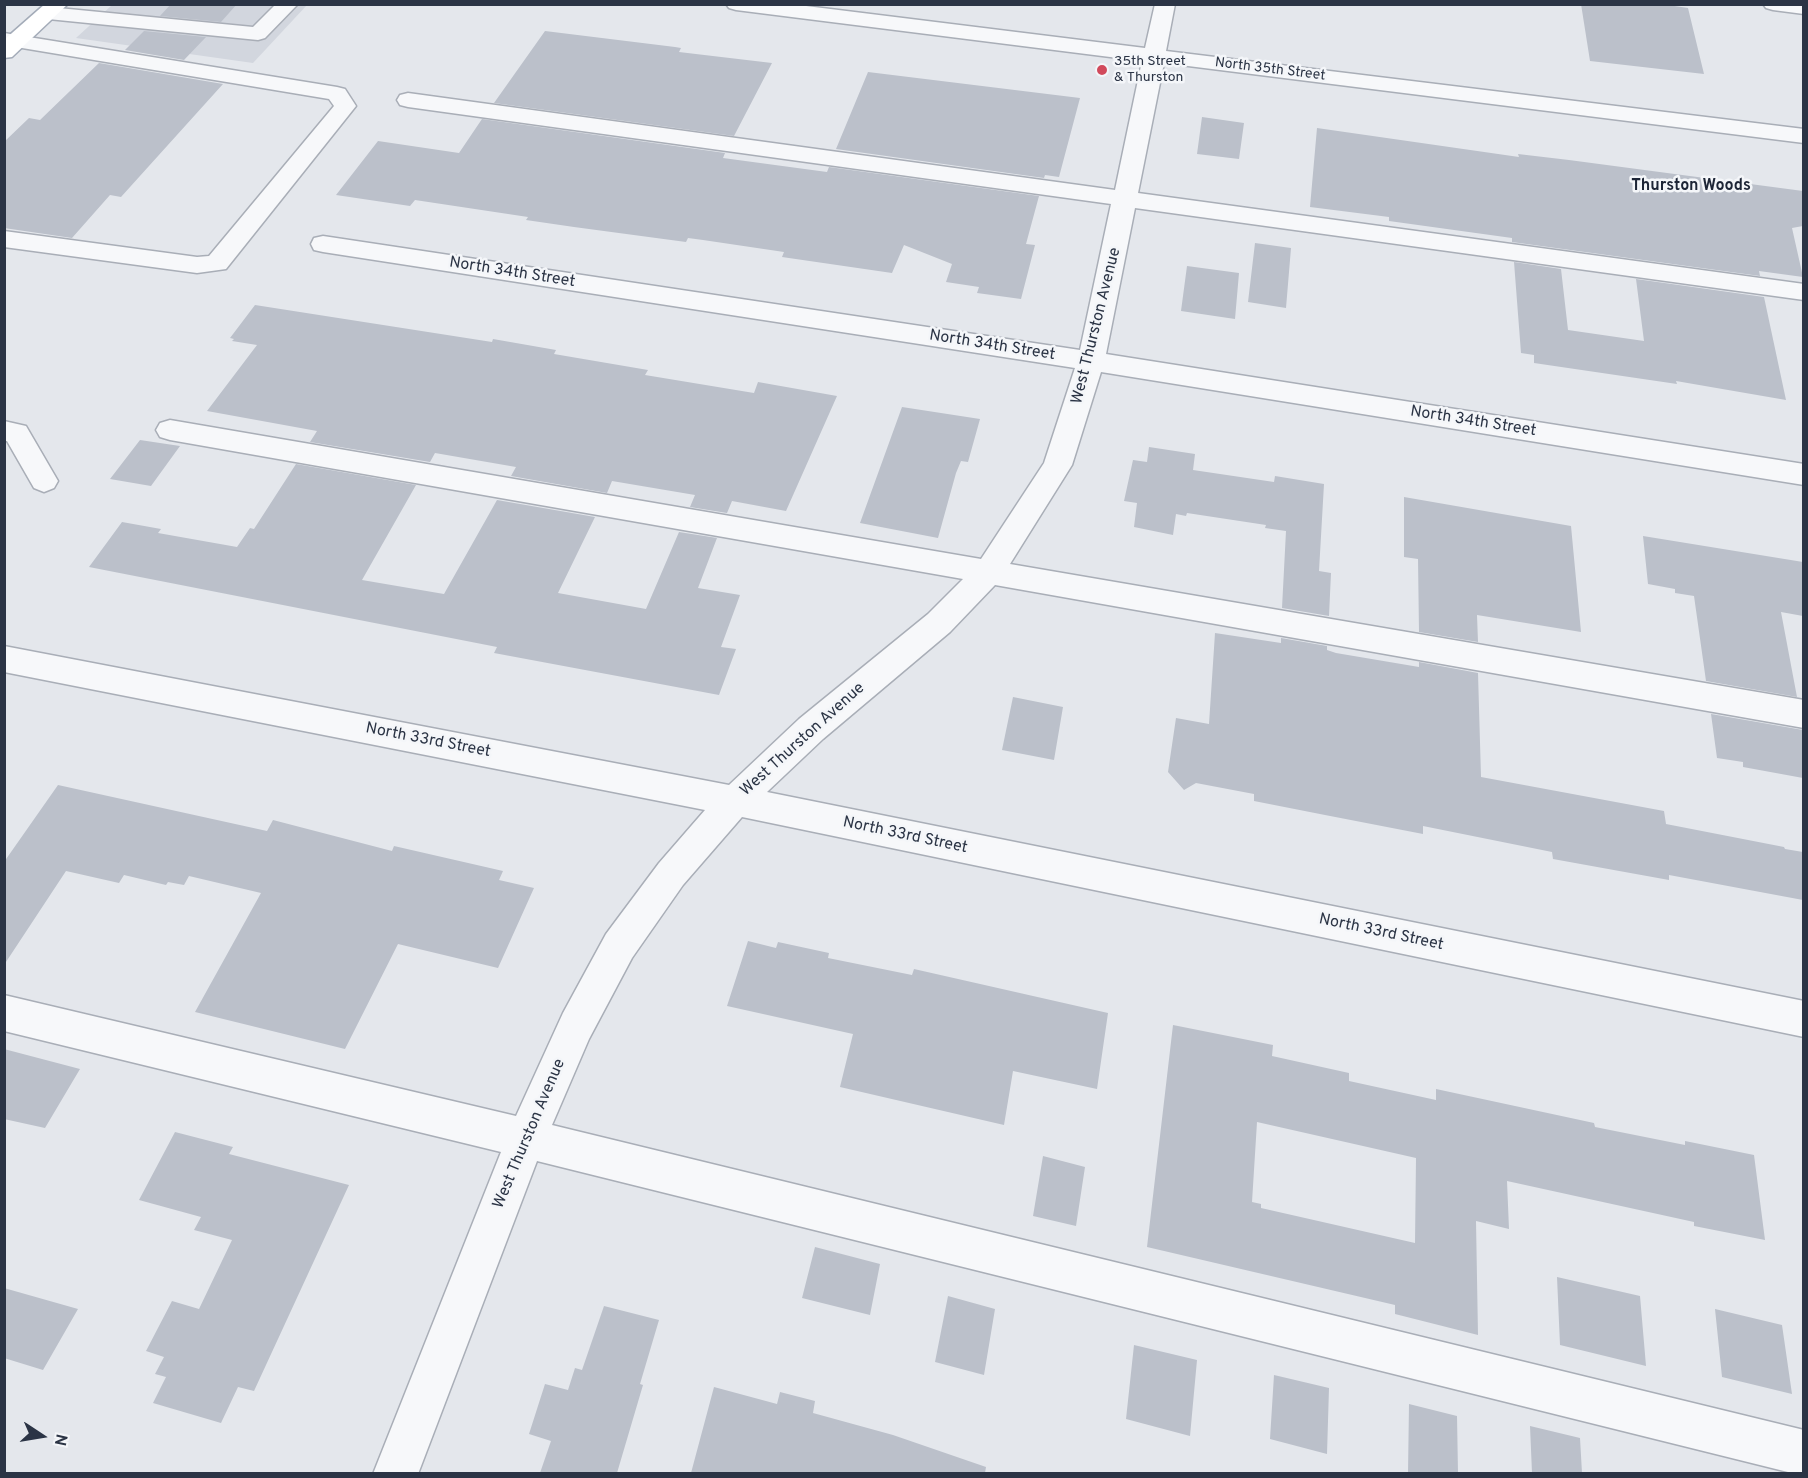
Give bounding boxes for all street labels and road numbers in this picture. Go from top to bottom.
street label: North 35th Street [1214,55,1326,85]
street label: West Thurston Avenue [1068,246,1126,406]
street label: North 34th Street [448,254,576,292]
street label: North 34th Street [928,327,1056,365]
street label: North 34th Street [1409,403,1537,441]
street label: West Thurston Avenue [737,679,869,801]
street label: North 33rd Street [364,719,492,763]
street label: North 33rd Street [841,813,969,859]
street label: North 33rd Street [1317,910,1445,956]
street label: West Thurston Avenue [490,1056,570,1212]

